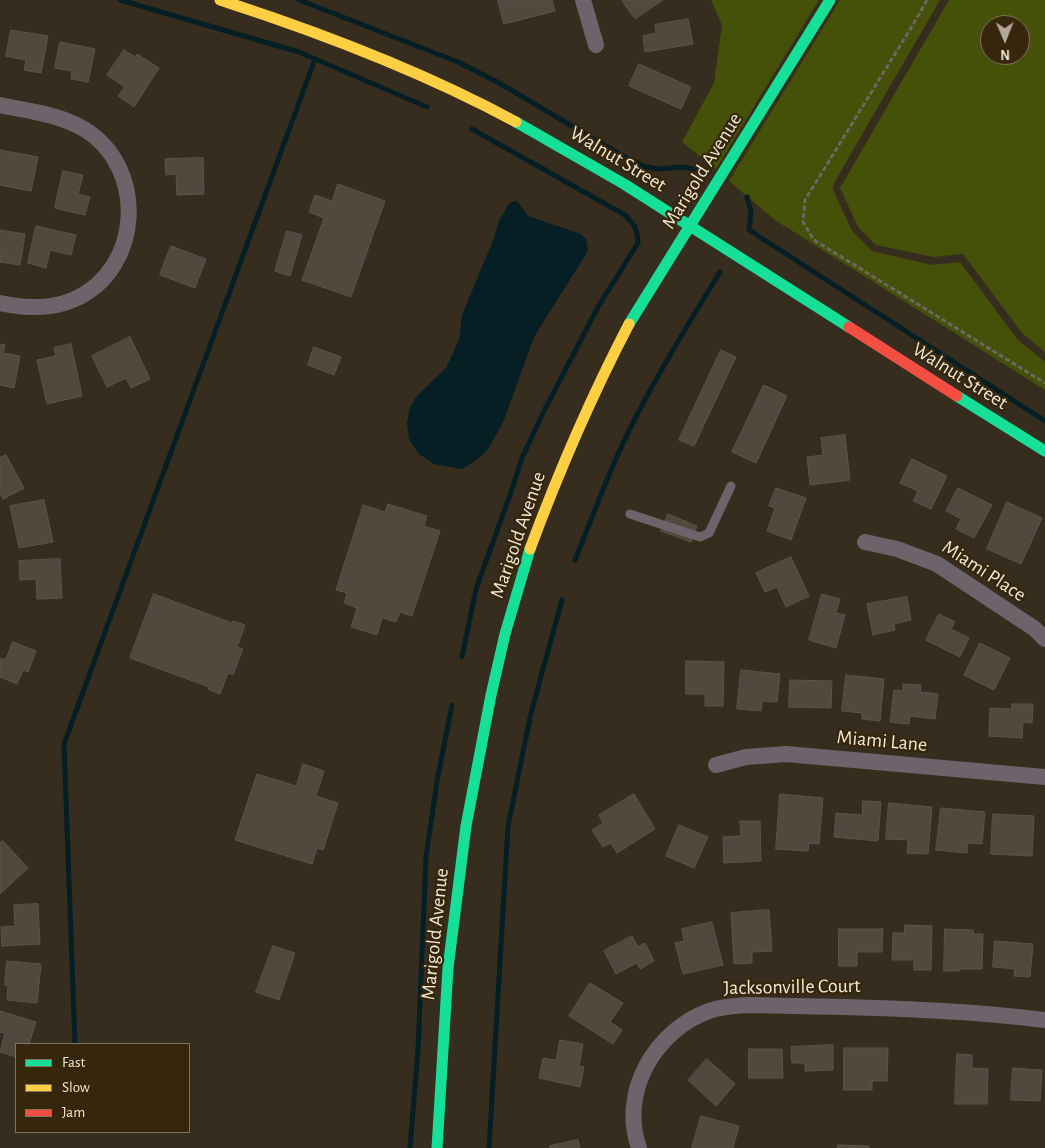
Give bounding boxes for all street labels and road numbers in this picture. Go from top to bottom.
street label: Marigold Avenue [657,109,747,233]
street label: Walnut Street [565,121,671,197]
street label: Walnut Street [908,337,1012,415]
street label: Marigold Avenue [485,469,551,601]
street label: Miami Place [938,535,1030,607]
street label: Miami Lane [836,725,928,757]
street label: Marigold Avenue [416,867,454,1001]
street label: Jacksonville Court [723,974,861,1000]

